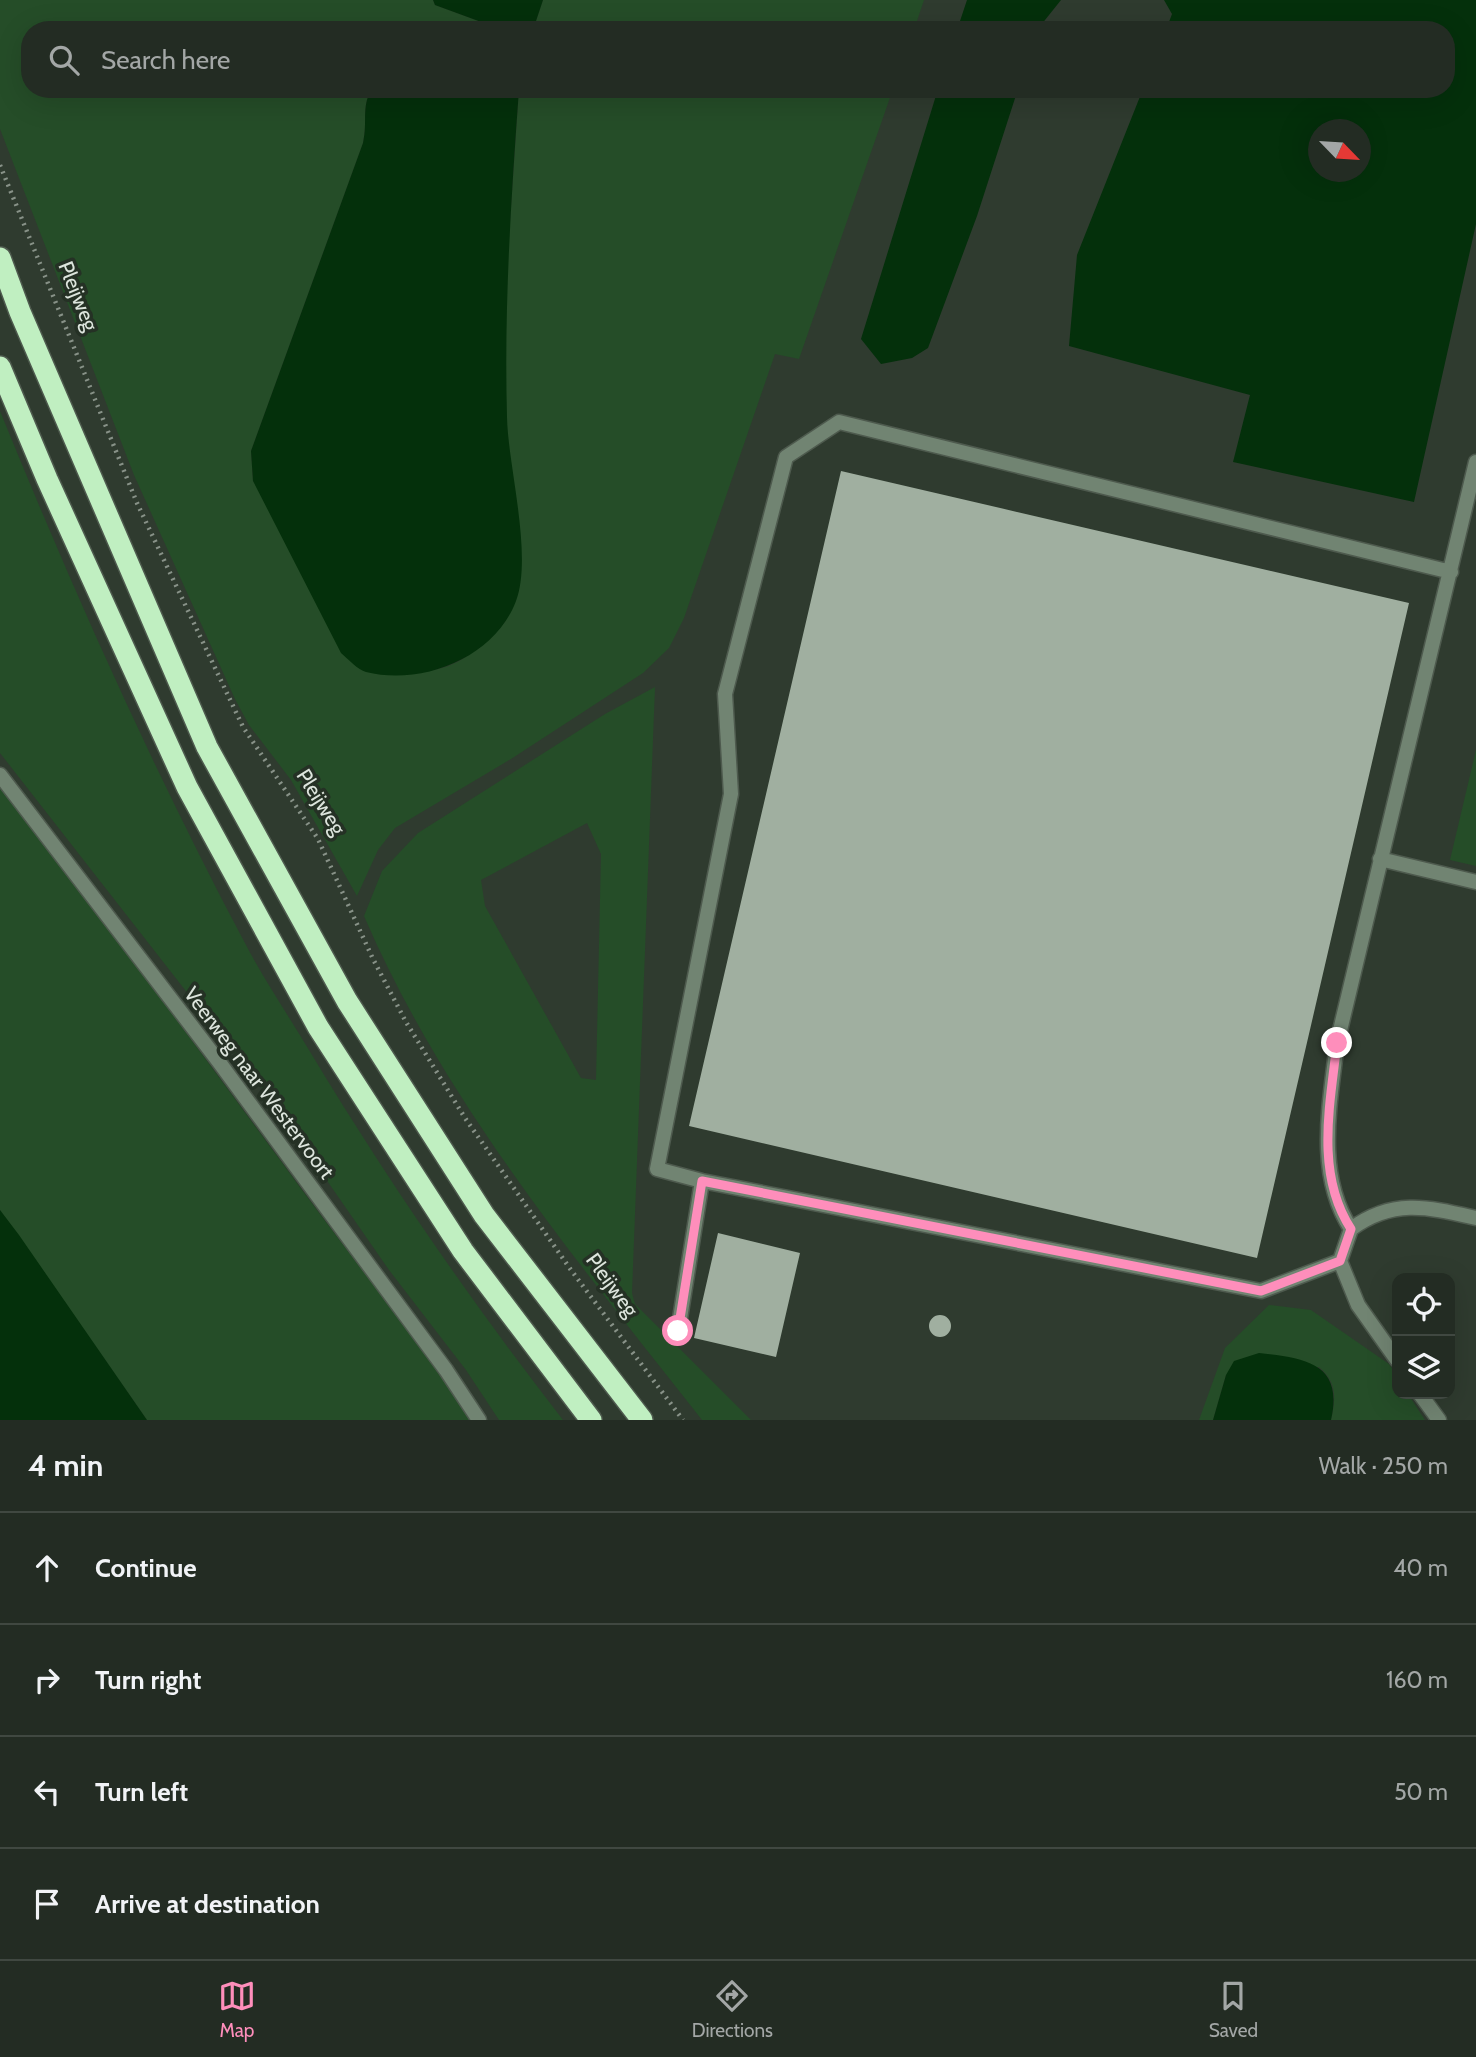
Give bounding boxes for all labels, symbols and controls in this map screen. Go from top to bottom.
search box [21,21,1455,98]
icon: search [45,41,83,79]
text: Search here [101,44,230,76]
north arrow [1308,119,1371,182]
street label: Pleijweg [52,257,104,335]
street label: Pleijweg [291,764,352,840]
street label: Veerweg naar Westervoort [179,982,340,1184]
route end [1321,1027,1352,1058]
street label: Pleijweg [580,1248,644,1323]
map controls [1392,1273,1455,1399]
button: locate [1392,1273,1455,1336]
route start [662,1315,693,1346]
button: layers [1392,1336,1455,1399]
text: 4 min [28,1447,103,1484]
text: Walk · 250 m [1319,1452,1448,1480]
icon: ahead [28,1549,66,1587]
text: Continue [95,1552,197,1584]
text: 40 m [1393,1554,1448,1582]
icon: right [28,1661,66,1699]
text: Turn right [95,1664,201,1696]
text: 160 m [1386,1666,1448,1694]
icon: left [28,1773,66,1811]
text: Turn left [95,1776,188,1808]
text: 50 m [1394,1778,1448,1806]
icon: arrive [28,1885,66,1923]
text: Arrive at destination [95,1888,320,1920]
tab: Map [218,1977,256,2042]
tab: Directions [692,1977,773,2042]
tab: Saved [1209,1977,1258,2042]

